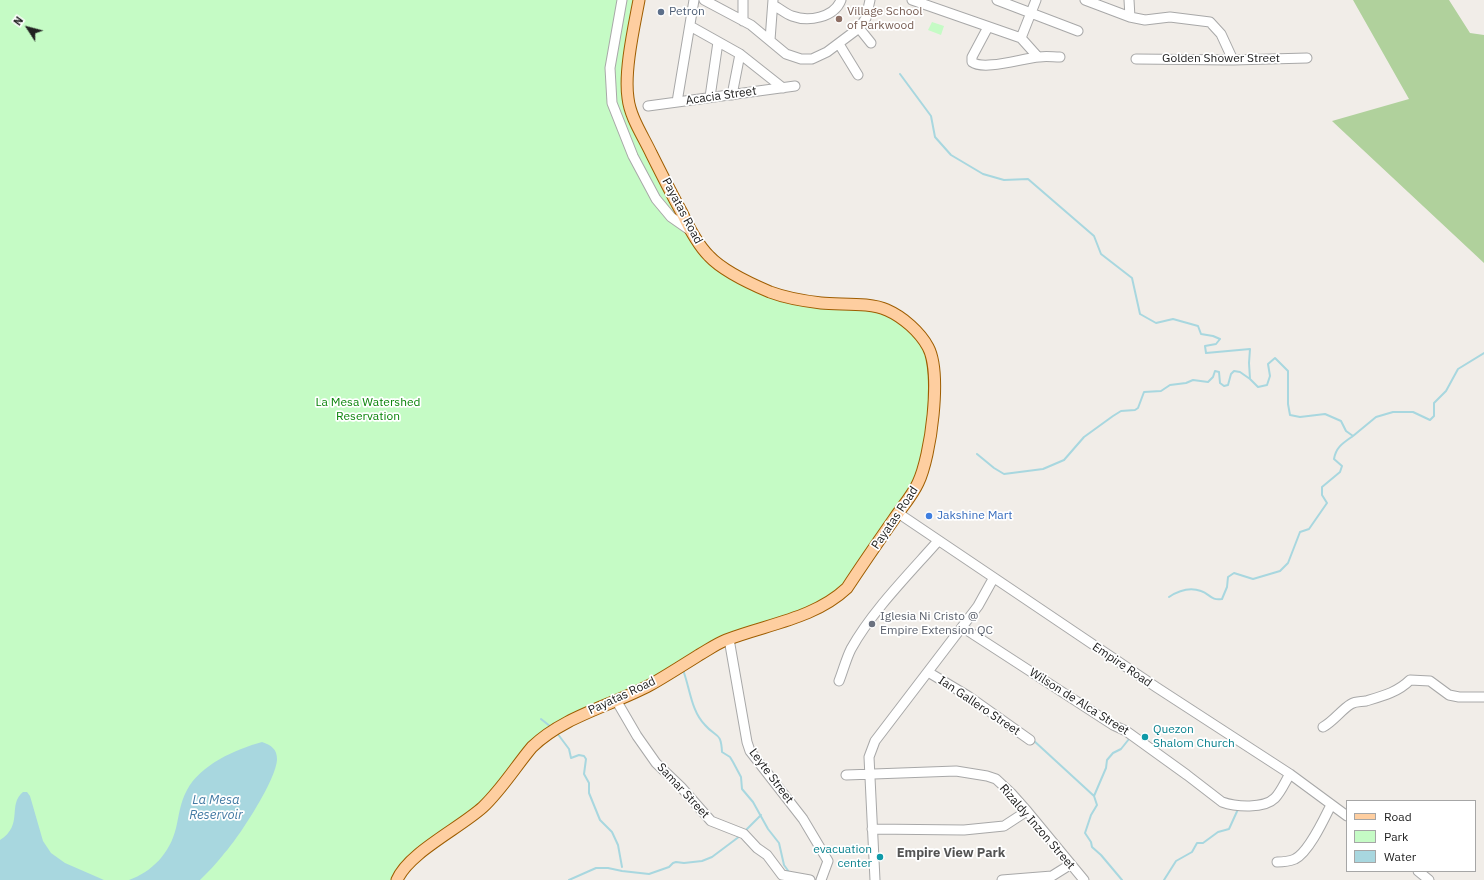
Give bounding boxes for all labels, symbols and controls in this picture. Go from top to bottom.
place label: Petron [669,5,705,19]
place label: Village School of Parkwood [847,5,922,33]
marker: Petron [656,7,666,17]
north arrow [8,8,48,48]
text: N [10,14,26,28]
marker: Village School of Parkwood [834,14,844,24]
street label: Golden Shower Street [1162,52,1280,66]
street label: Acacia Street [685,84,757,108]
street label: Payatas Road [659,176,705,246]
park label: La Mesa Watershed Reservation [316,396,420,424]
street label: Payatas Road [869,484,921,552]
place label: Jakshine Mart [937,509,1012,523]
marker: Jakshine Mart [924,511,934,521]
place label: Iglesia Ni Cristo @ Empire Extension QC [880,610,993,638]
marker: Iglesia Ni Cristo @ Empire Extension QC [867,619,877,629]
street label: Empire Road [1089,640,1155,690]
street label: Wilson de Alca Street [1027,666,1131,738]
street label: Ian Gallero Street [935,673,1023,739]
street label: Payatas Road [586,674,658,718]
place label: Quezon Shalom Church [1153,723,1235,751]
marker: Quezon Shalom Church [1140,732,1150,742]
street label: Leyte Street [746,746,796,806]
street label: Samar Street [654,760,712,822]
street label: Rizaldy Inzon Street [996,782,1078,872]
water label: La Mesa Reservoir [189,792,243,823]
legend [1346,800,1476,872]
text: Road [1384,809,1412,824]
text: Park [1384,829,1408,844]
place label: evacuation center [813,843,872,871]
district label: Empire View Park [897,845,1005,861]
text: Water [1384,849,1416,864]
marker: evacuation center [875,852,885,862]

